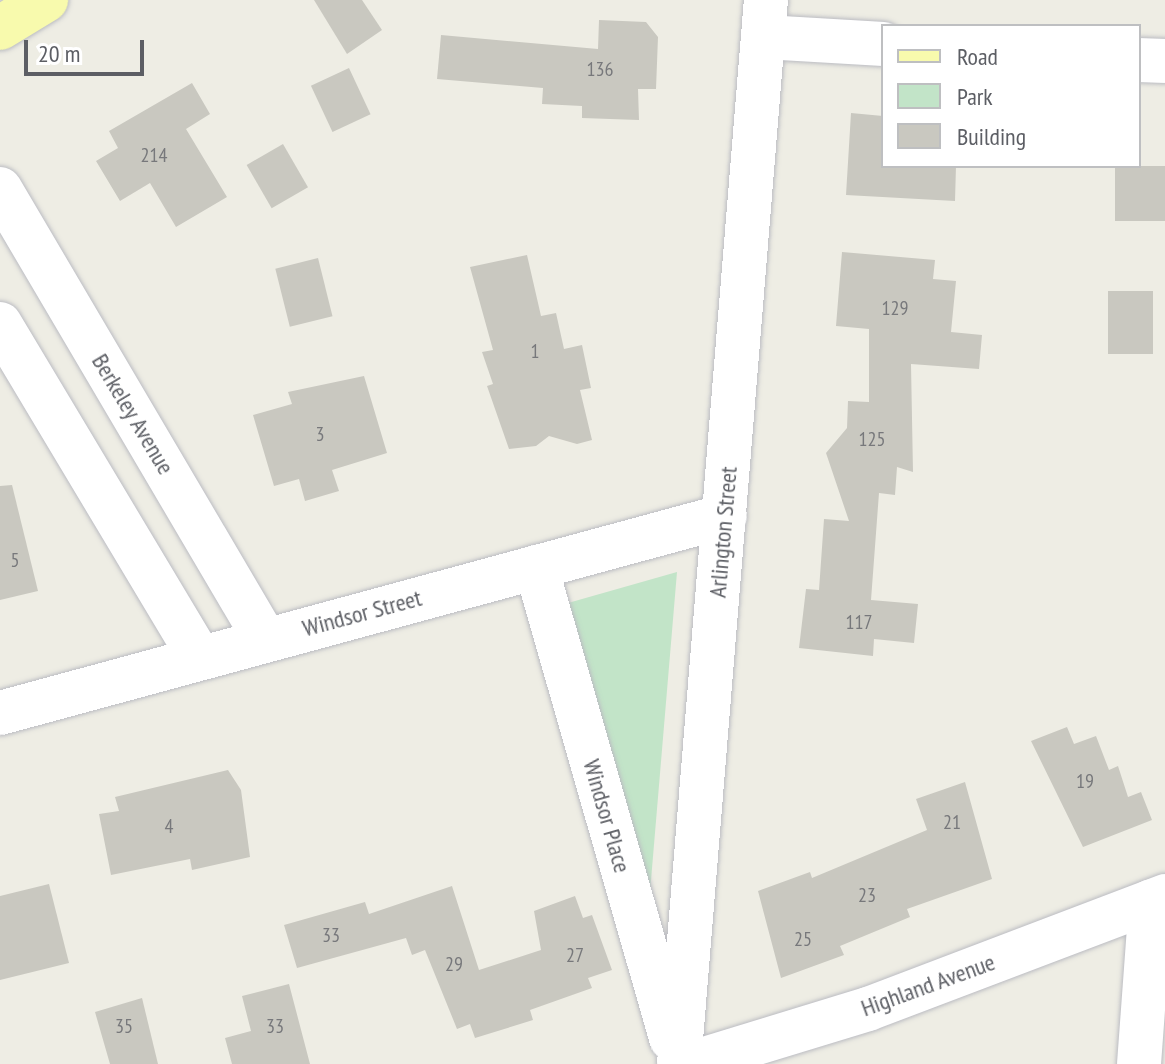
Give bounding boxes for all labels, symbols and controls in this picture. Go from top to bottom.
scale bar [28,24,148,74]
legend [881,24,1141,168]
text: 20 m [38,38,80,69]
text: Road [957,41,998,72]
house number: 136 [587,57,613,81]
text: Park [957,81,993,112]
text: Building [957,121,1026,152]
house number: 214 [141,143,167,167]
house number: 129 [882,296,908,320]
house number: 1 [531,339,539,363]
street label: Berkeley Avenue [85,348,181,480]
house number: 3 [316,422,324,446]
house number: 125 [859,427,885,451]
street label: Arlington Street [703,465,743,599]
house number: 5 [11,548,19,572]
street label: Windsor Street [299,583,425,643]
house number: 117 [846,610,872,634]
street label: Windsor Place [577,756,637,876]
house number: 19 [1076,769,1094,793]
house number: 21 [943,810,961,834]
house number: 4 [165,814,173,838]
house number: 23 [858,883,876,907]
house number: 33 [322,923,340,947]
house number: 25 [794,927,812,951]
house number: 27 [566,943,584,967]
street label: Highland Avenue [857,947,999,1023]
house number: 29 [445,952,463,976]
house number: 35 [115,1014,133,1038]
house number: 33 [266,1014,284,1038]

